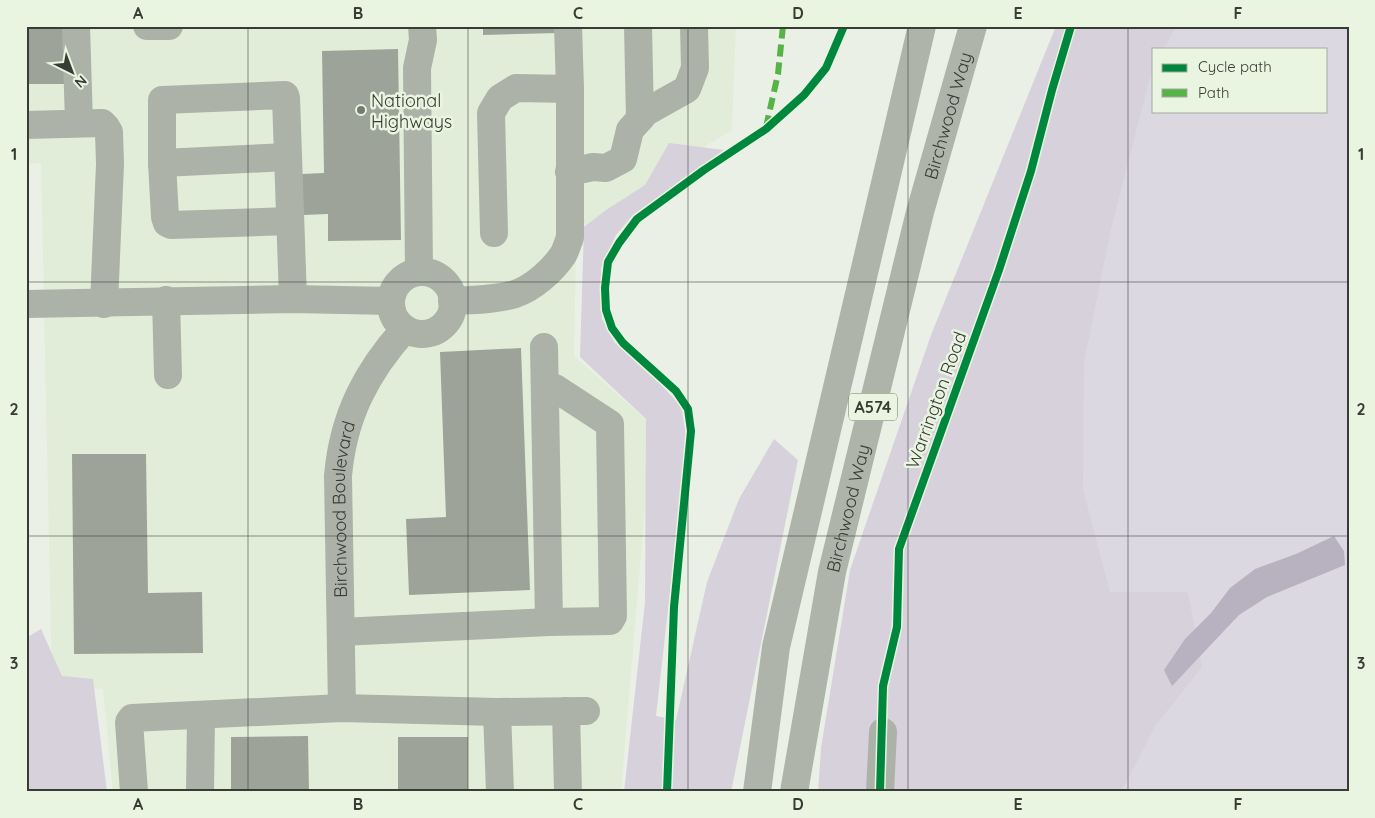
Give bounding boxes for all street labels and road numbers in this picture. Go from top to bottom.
street label: Birchwood Way [918,49,976,182]
street label: Warrington Road [901,328,971,472]
road number: A574 [849,394,897,421]
street label: Birchwood Boulevard [326,418,360,598]
street label: Birchwood Way [821,442,874,575]

